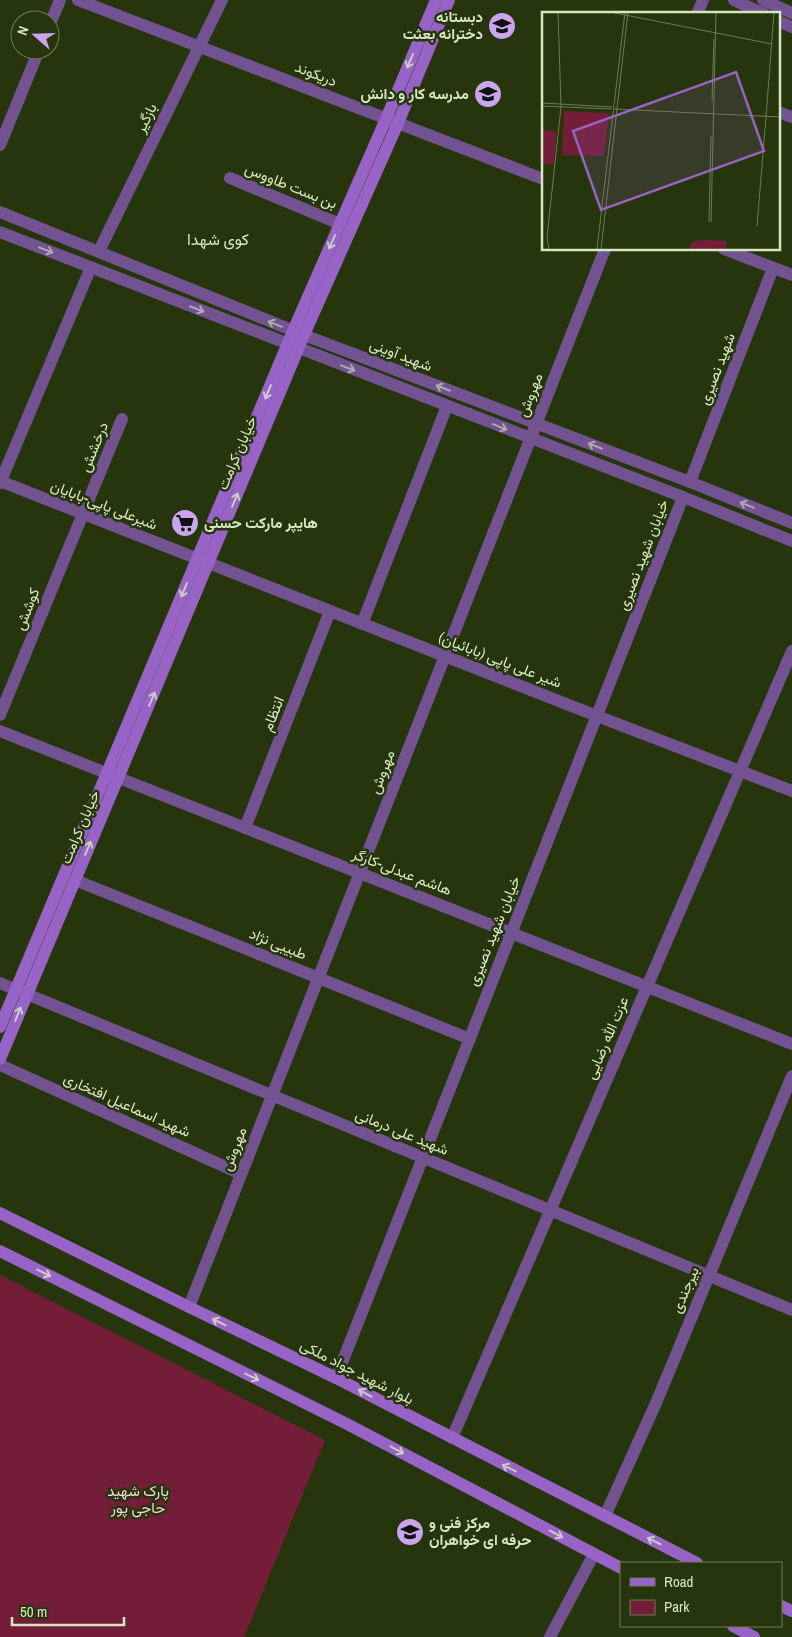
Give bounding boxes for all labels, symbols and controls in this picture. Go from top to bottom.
place label: دبستانه دخترانه بعثت [403,6,483,44]
north arrow [10,10,60,60]
school or university icon: دبستانه دخترانه بعثت [487,11,517,41]
inset map [542,12,780,250]
text: N [13,24,33,38]
one-way arrow [405,53,415,68]
street label: دریکوند [292,56,340,91]
school or university icon: مدرسه کار و دانش [473,79,503,109]
place label: مدرسه کار و دانش [360,83,469,104]
street label: بازگیر [129,99,162,137]
street label: بن بست طاووس [242,157,340,214]
district label: کوی شهدا [187,228,249,250]
one-way arrow [326,234,336,249]
one-way arrow [37,246,53,255]
one-way arrow [189,304,204,314]
one-way arrow [268,318,283,328]
street label: شهید نصیری [693,330,740,408]
street label: شهید آوینی [367,333,436,376]
one-way arrow [341,364,356,373]
street label: مهروش [512,370,547,420]
one-way arrow [436,383,451,392]
one-way arrow [262,384,272,399]
street label: خیابان کرامت [212,413,261,493]
street label: درخشش [74,419,113,475]
one-way arrow [492,423,507,432]
one-way arrow [588,441,603,450]
street label: شیرعلی پاپی-بابایان [48,475,161,535]
one-way arrow [231,493,240,508]
street label: خیابان شهید نصیری [612,496,673,613]
one-way arrow [740,499,755,509]
supermarket icon: هایپر مارکت حسنی [170,508,200,538]
place label: هایپر مارکت حسنی [204,512,318,533]
one-way arrow [179,582,188,597]
street label: کوشش [9,584,45,633]
street label: شیر علی پاپی (بابائیان) [436,626,565,693]
one-way arrow [148,691,157,707]
street label: انتظام [256,693,289,734]
street label: مهروش [364,747,399,797]
street label: خیابان کرامت [55,787,104,867]
one-way arrow [84,841,94,856]
street label: هاشم عبدلی-کارگر [348,843,455,900]
street label: خیابان شهید نصیری [462,873,525,989]
street label: طبیبی نژاد [246,923,310,965]
street label: عزت الله رضایی [580,993,633,1082]
one-way arrow [14,1007,24,1022]
street label: شهید اسماعیل افتخاری [60,1067,194,1142]
street label: شهید علی درمانی [352,1103,452,1160]
street label: مهروش [216,1124,251,1174]
street label: بیرجندی [665,1263,704,1316]
one-way arrow [36,1268,51,1278]
one-way arrow [212,1316,227,1326]
street label: بلوار شهید جواد ملکی [297,1334,418,1409]
one-way arrow [244,1372,259,1382]
one-way arrow [357,1388,372,1398]
one-way arrow [389,1445,404,1455]
one-way arrow [502,1462,517,1472]
park label: پارک شهید حاجی پور [107,1480,169,1518]
place label: مرکز فنی و حرفه ای خواهران [429,1512,531,1550]
school or university icon: مرکز فنی و حرفه ای خواهران [395,1517,425,1547]
one-way arrow [548,1530,563,1539]
one-way arrow [647,1536,662,1545]
legend [620,1562,782,1627]
text: Road [664,1571,693,1592]
scale bar [12,1594,125,1626]
text: Park [664,1596,690,1617]
text: 50 m [20,1601,47,1622]

